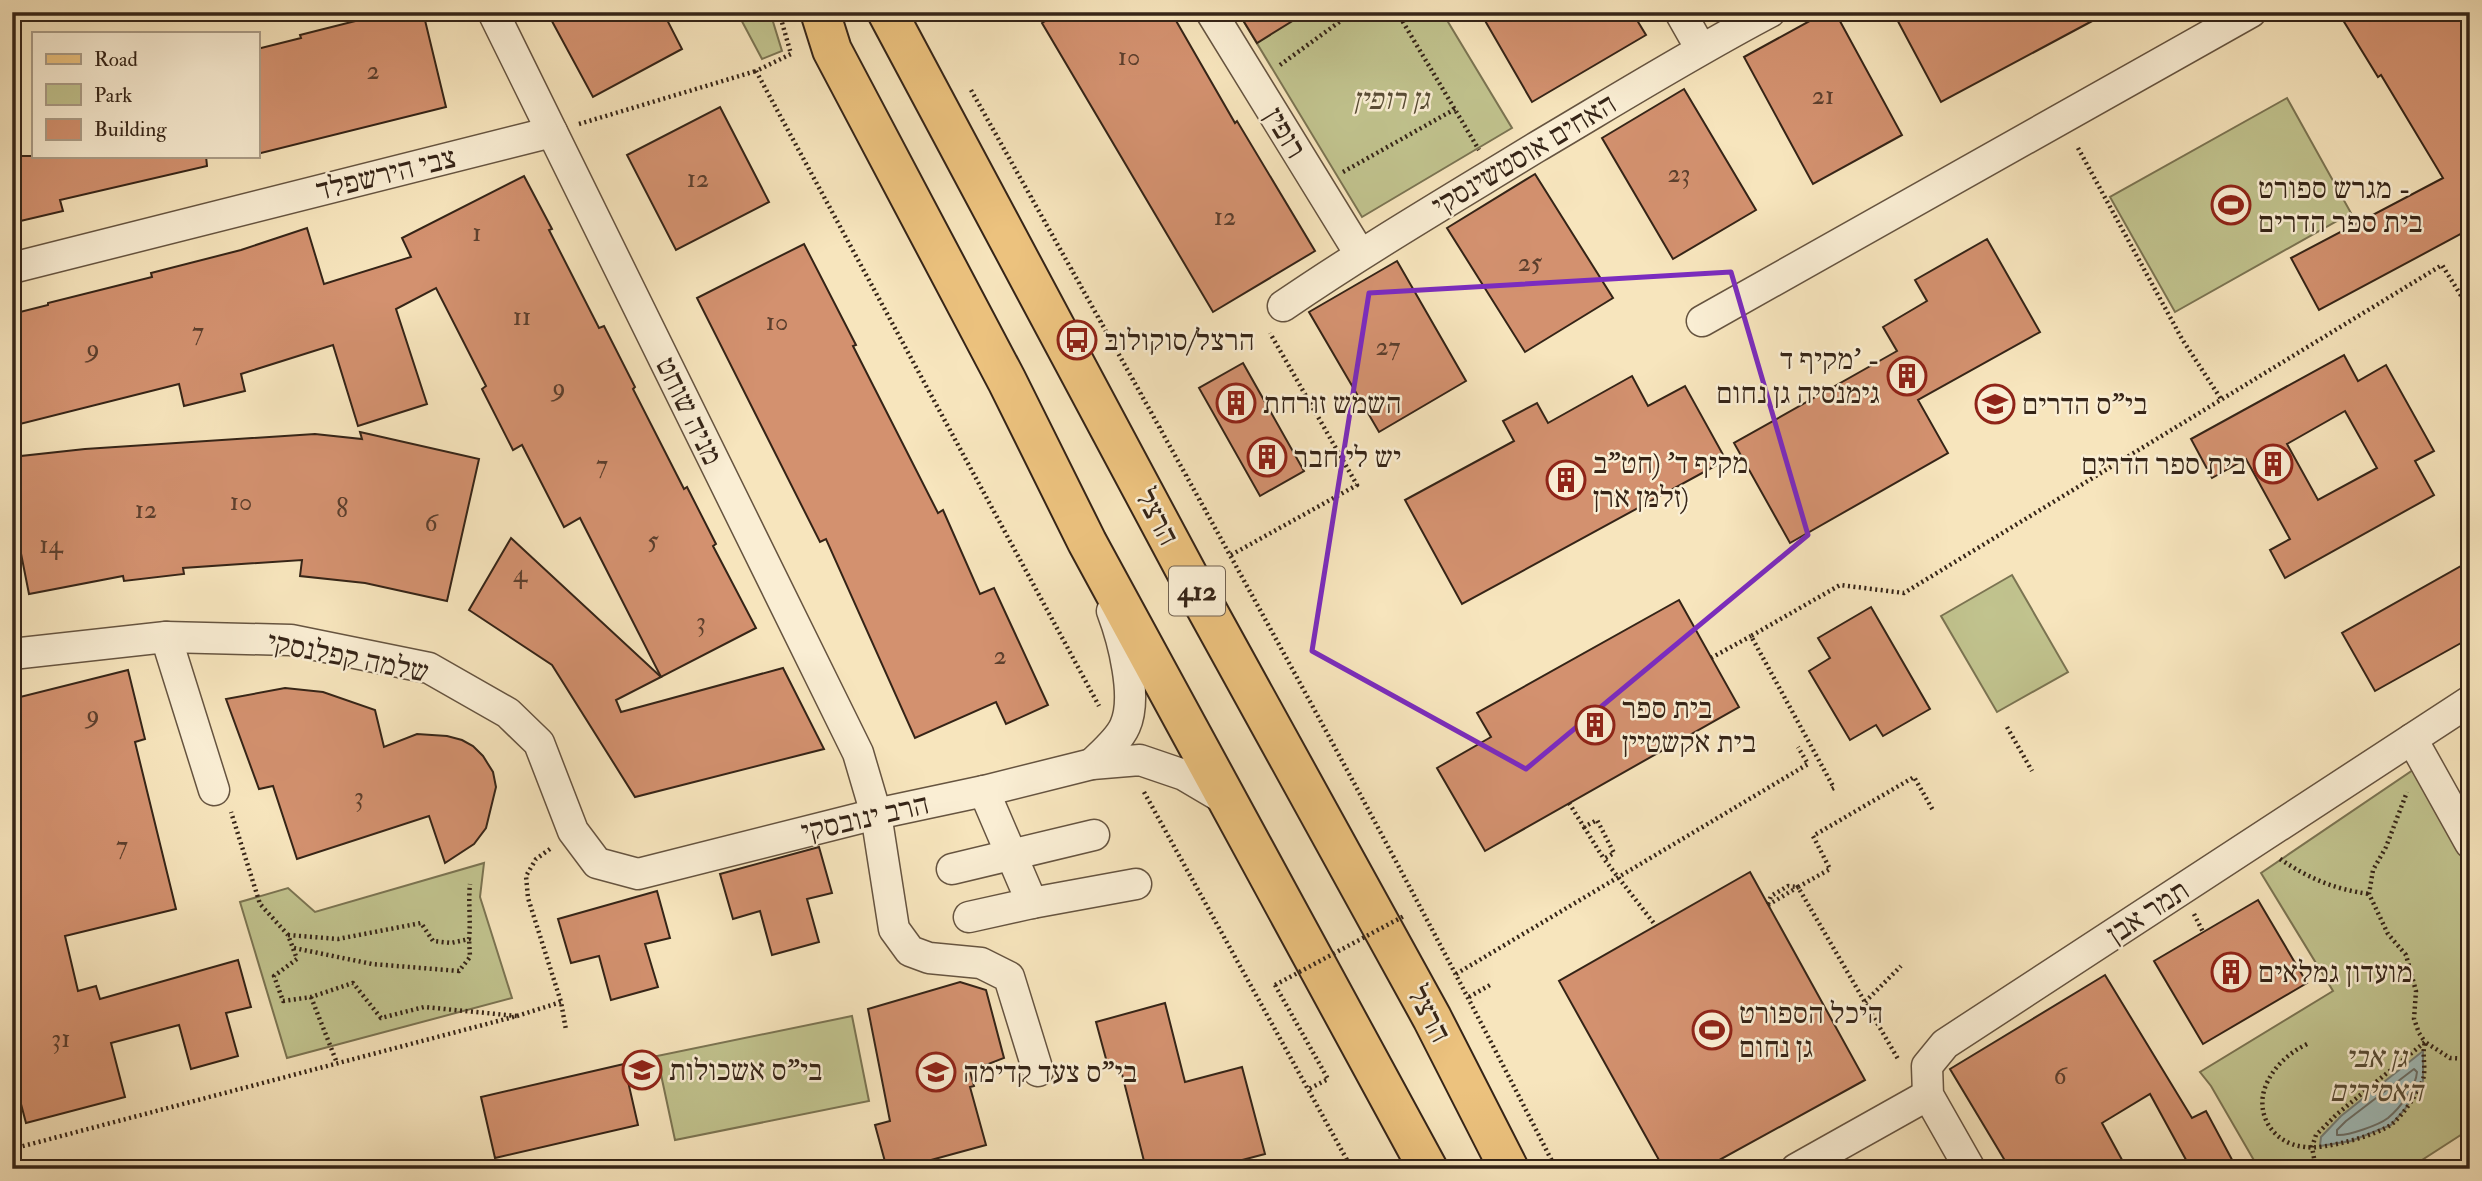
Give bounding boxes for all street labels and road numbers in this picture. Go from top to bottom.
street label: האחים אוסטשינסקי [1425,85,1623,225]
street label: רופין [1256,101,1314,165]
street label: צבי הירשפלד [312,139,460,209]
street label: מניה שוחט [647,351,731,471]
street label: הרצל [1127,482,1187,552]
road number: 412 [1169,566,1225,616]
street label: שלמה קפלנסקי [264,623,432,691]
street label: הרב ינובסקי [797,785,933,851]
street label: תמר אבן [2100,872,2196,952]
street label: הרצל [1399,979,1459,1049]

